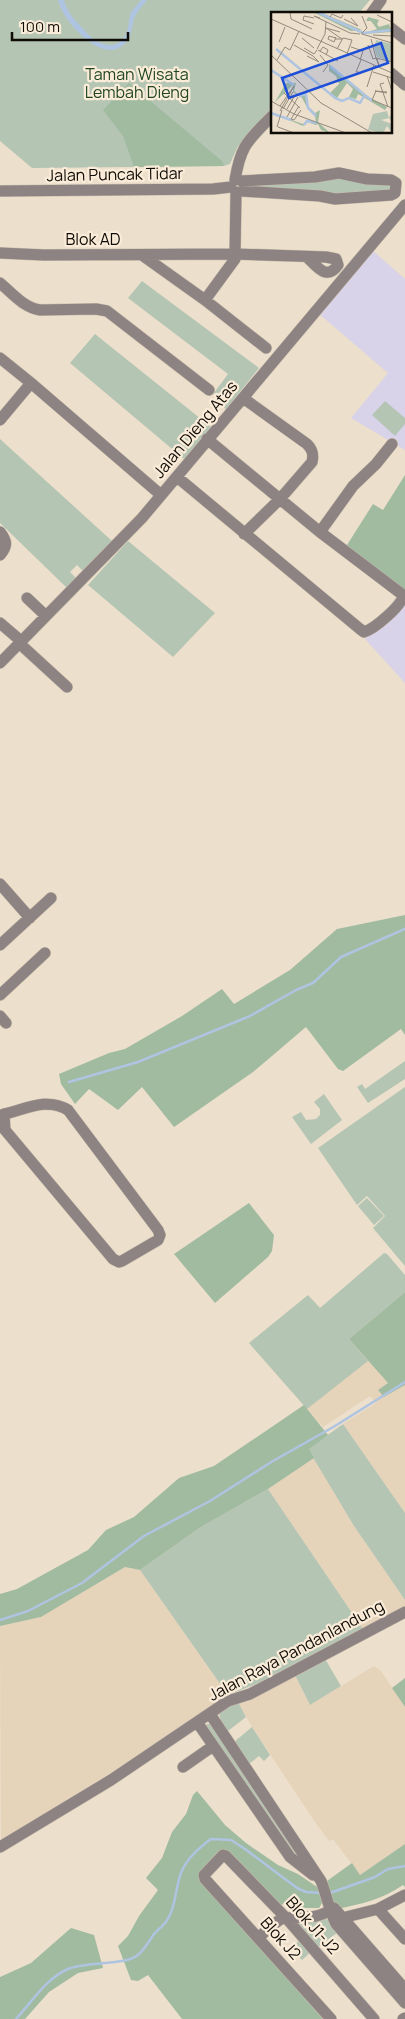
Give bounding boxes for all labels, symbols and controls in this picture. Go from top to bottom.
scale bar [12,10,129,42]
inset map [271,12,392,134]
text: 100 m [20,16,60,37]
park label: Taman Wisata Lembah Dieng [85,63,189,103]
street label: Jalan Puncak Tidar [47,162,184,186]
street label: Blok AD [65,228,121,250]
street label: Jalan Dieng Atas [148,376,242,482]
street label: Jalan Raya Pandanlandung [204,1594,388,1706]
street label: Blok J1-J2 [281,1891,345,1959]
street label: Blok J2 [256,1912,306,1964]

